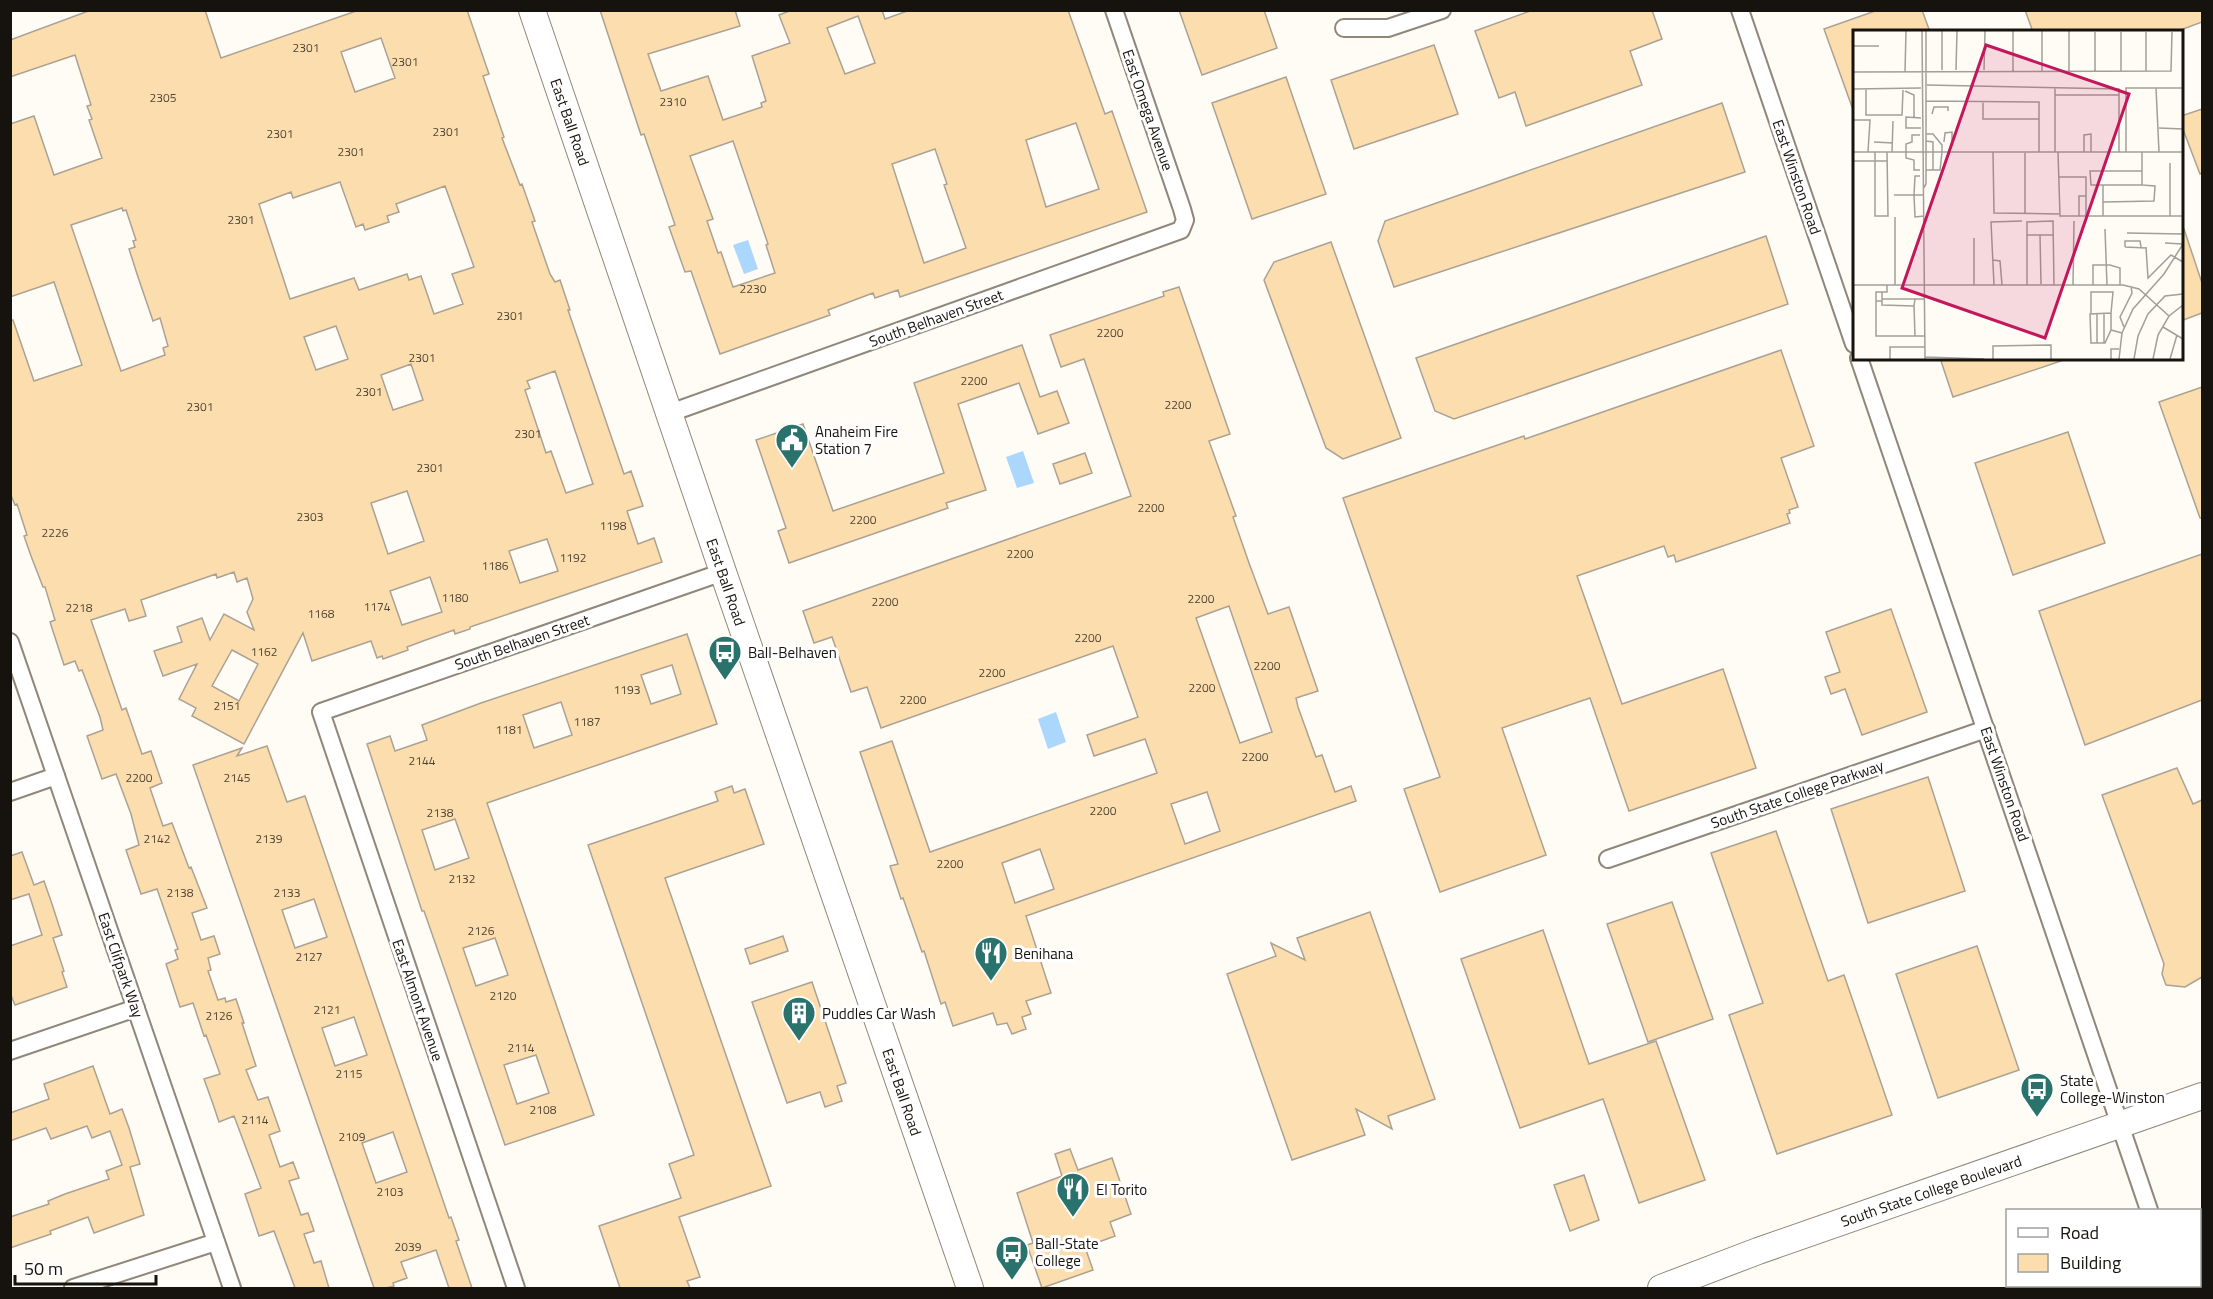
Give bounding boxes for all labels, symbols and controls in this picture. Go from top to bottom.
inset map [1853,30,2183,360]
house number: 2301 [293,38,319,57]
street label: East Omega Avenue [1116,46,1180,174]
house number: 2301 [392,52,418,71]
street label: East Ball Road [544,75,596,169]
house number: 2305 [150,88,177,107]
house number: 2310 [660,92,687,111]
street label: East Winston Road [1767,117,1827,237]
house number: 2301 [433,122,459,141]
house number: 2301 [267,124,293,143]
house number: 2301 [338,142,364,161]
house number: 2301 [228,210,254,229]
house number: 2230 [740,279,767,298]
street label: South Belhaven Street [866,283,1007,353]
house number: 2301 [497,306,523,325]
house number: 2200 [1097,323,1124,342]
house number: 2301 [409,348,435,367]
house number: 2200 [961,371,988,390]
house number: 2301 [356,382,382,401]
house number: 2200 [1165,395,1192,414]
house number: 2301 [187,397,213,416]
place label: Anaheim Fire Station 7 [815,420,898,460]
public building icon: Anaheim Fire Station 7 [774,422,810,469]
house number: 2301 [515,424,541,443]
house number: 2301 [417,458,443,477]
house number: 2200 [1138,498,1165,517]
house number: 2303 [297,507,323,526]
house number: 2200 [850,510,877,529]
house number: 1198 [600,516,627,535]
house number: 2226 [42,523,69,542]
street label: East Ball Road [700,535,752,629]
house number: 2200 [1007,544,1034,563]
house number: 1192 [560,548,586,567]
house number: 1186 [482,556,509,575]
house number: 1180 [442,588,469,607]
house number: 2200 [1188,589,1215,608]
house number: 2200 [872,592,899,611]
house number: 1174 [364,597,391,616]
house number: 2218 [66,598,93,617]
house number: 1168 [308,604,335,623]
street label: South Belhaven Street [452,608,593,676]
house number: 2200 [1075,628,1102,647]
bus stop icon: Ball-Belhaven [707,634,743,681]
place label: Ball-Belhaven [748,641,837,664]
house number: 1162 [251,642,277,661]
house number: 2200 [1254,656,1281,675]
house number: 2200 [979,663,1006,682]
house number: 2200 [1189,678,1216,697]
house number: 1193 [614,680,640,699]
house number: 2200 [900,690,927,709]
house number: 2151 [214,696,240,715]
house number: 1187 [574,712,600,731]
house number: 1181 [496,720,522,739]
street label: East Winston Road [1975,724,2035,844]
house number: 2200 [1242,747,1269,766]
house number: 2144 [409,751,436,770]
street label: South State College Parkway [1708,754,1886,834]
house number: 2200 [126,768,153,787]
house number: 2145 [224,768,251,787]
house number: 2200 [1090,801,1117,820]
house number: 2138 [427,803,454,822]
house number: 2142 [144,829,170,848]
house number: 2139 [256,829,283,848]
house number: 2200 [937,854,964,873]
house number: 2132 [449,869,475,888]
house number: 2138 [167,883,194,902]
house number: 2133 [274,883,300,902]
street label: East Clifpark Way [92,909,150,1021]
house number: 2126 [468,921,495,940]
restaurant icon: Benihana [973,935,1009,982]
street label: East Almont Avenue [386,936,450,1064]
place label: Benihana [1014,942,1074,965]
house number: 2127 [296,947,322,966]
house number: 2120 [490,986,517,1005]
building icon: Puddles Car Wash [781,995,817,1042]
house number: 2121 [314,1000,340,1019]
place label: Puddles Car Wash [822,1002,936,1025]
house number: 2126 [206,1006,233,1025]
house number: 2114 [508,1038,535,1057]
street label: East Ball Road [876,1045,928,1139]
house number: 2115 [336,1064,363,1083]
place label: State College-Winston [2060,1069,2165,1109]
bus stop icon: State College-Winston [2019,1071,2055,1118]
house number: 2108 [530,1100,557,1119]
house number: 2114 [242,1110,269,1129]
house number: 2109 [339,1127,366,1146]
street label: South State College Boulevard [1837,1149,2025,1233]
restaurant icon: El Torito [1055,1171,1091,1218]
place label: El Torito [1096,1178,1147,1201]
house number: 2103 [377,1182,403,1201]
legend [2006,1209,2201,1287]
text: Road [2060,1219,2099,1246]
place label: Ball-State College [1035,1232,1098,1272]
bus stop icon: Ball-State College [994,1234,1030,1281]
house number: 2039 [395,1237,422,1256]
scale bar [15,1248,156,1286]
text: Building [2060,1249,2121,1276]
text: 50 m [24,1255,63,1282]

